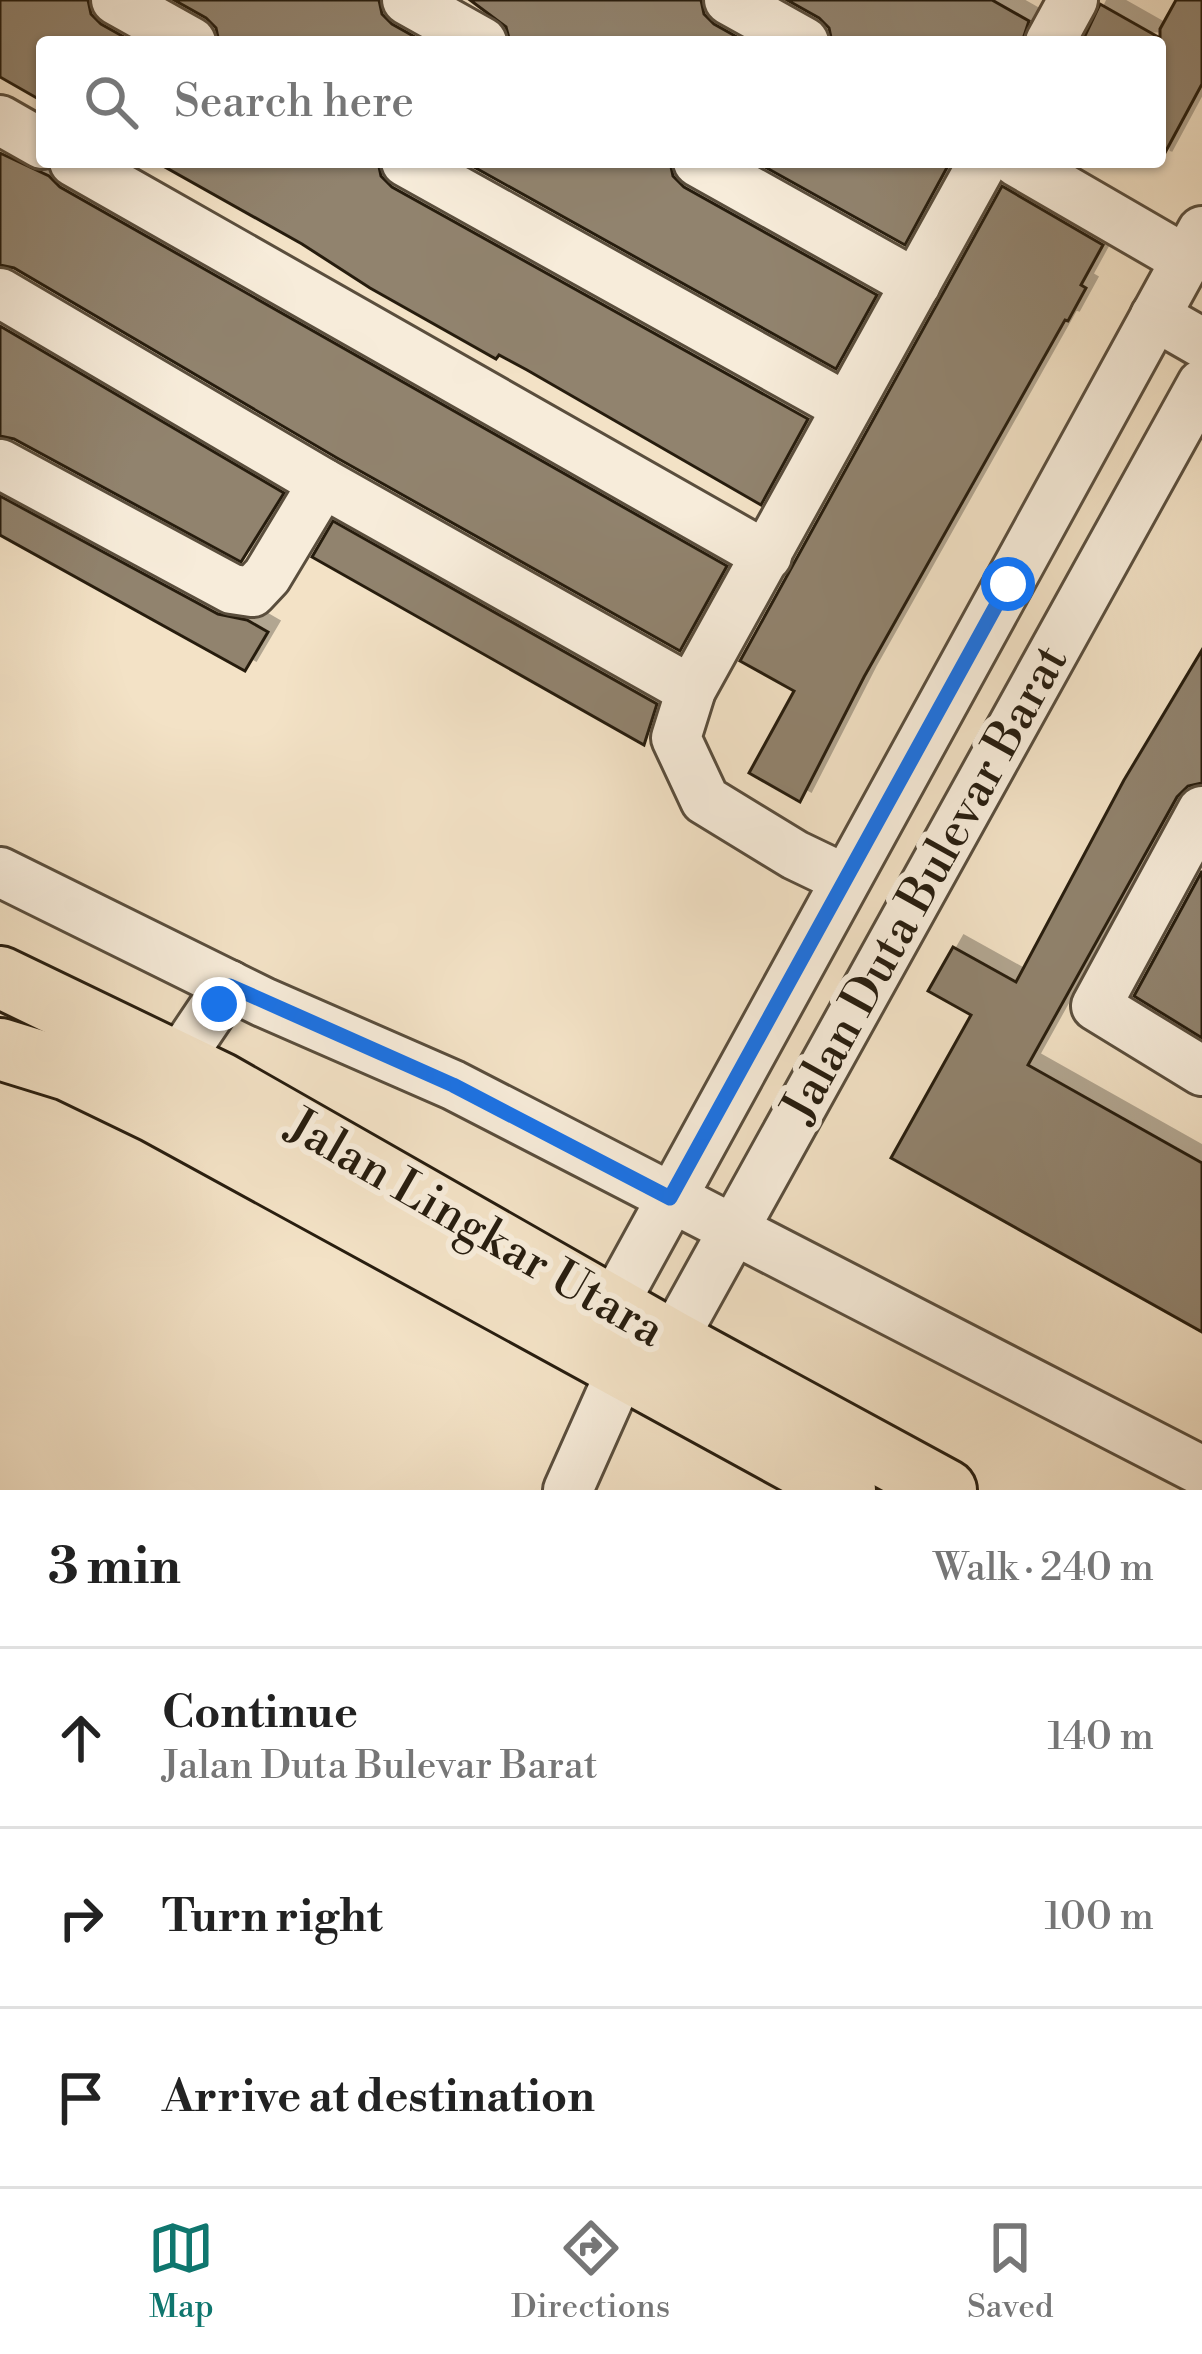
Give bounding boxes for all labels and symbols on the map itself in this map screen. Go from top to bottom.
route start [981,557,1035,611]
street label: Jalan Duta Bulevar Barat [769,635,1082,1135]
route end [192,977,246,1031]
street label: Jalan Lingkar Utara [274,1096,675,1362]

